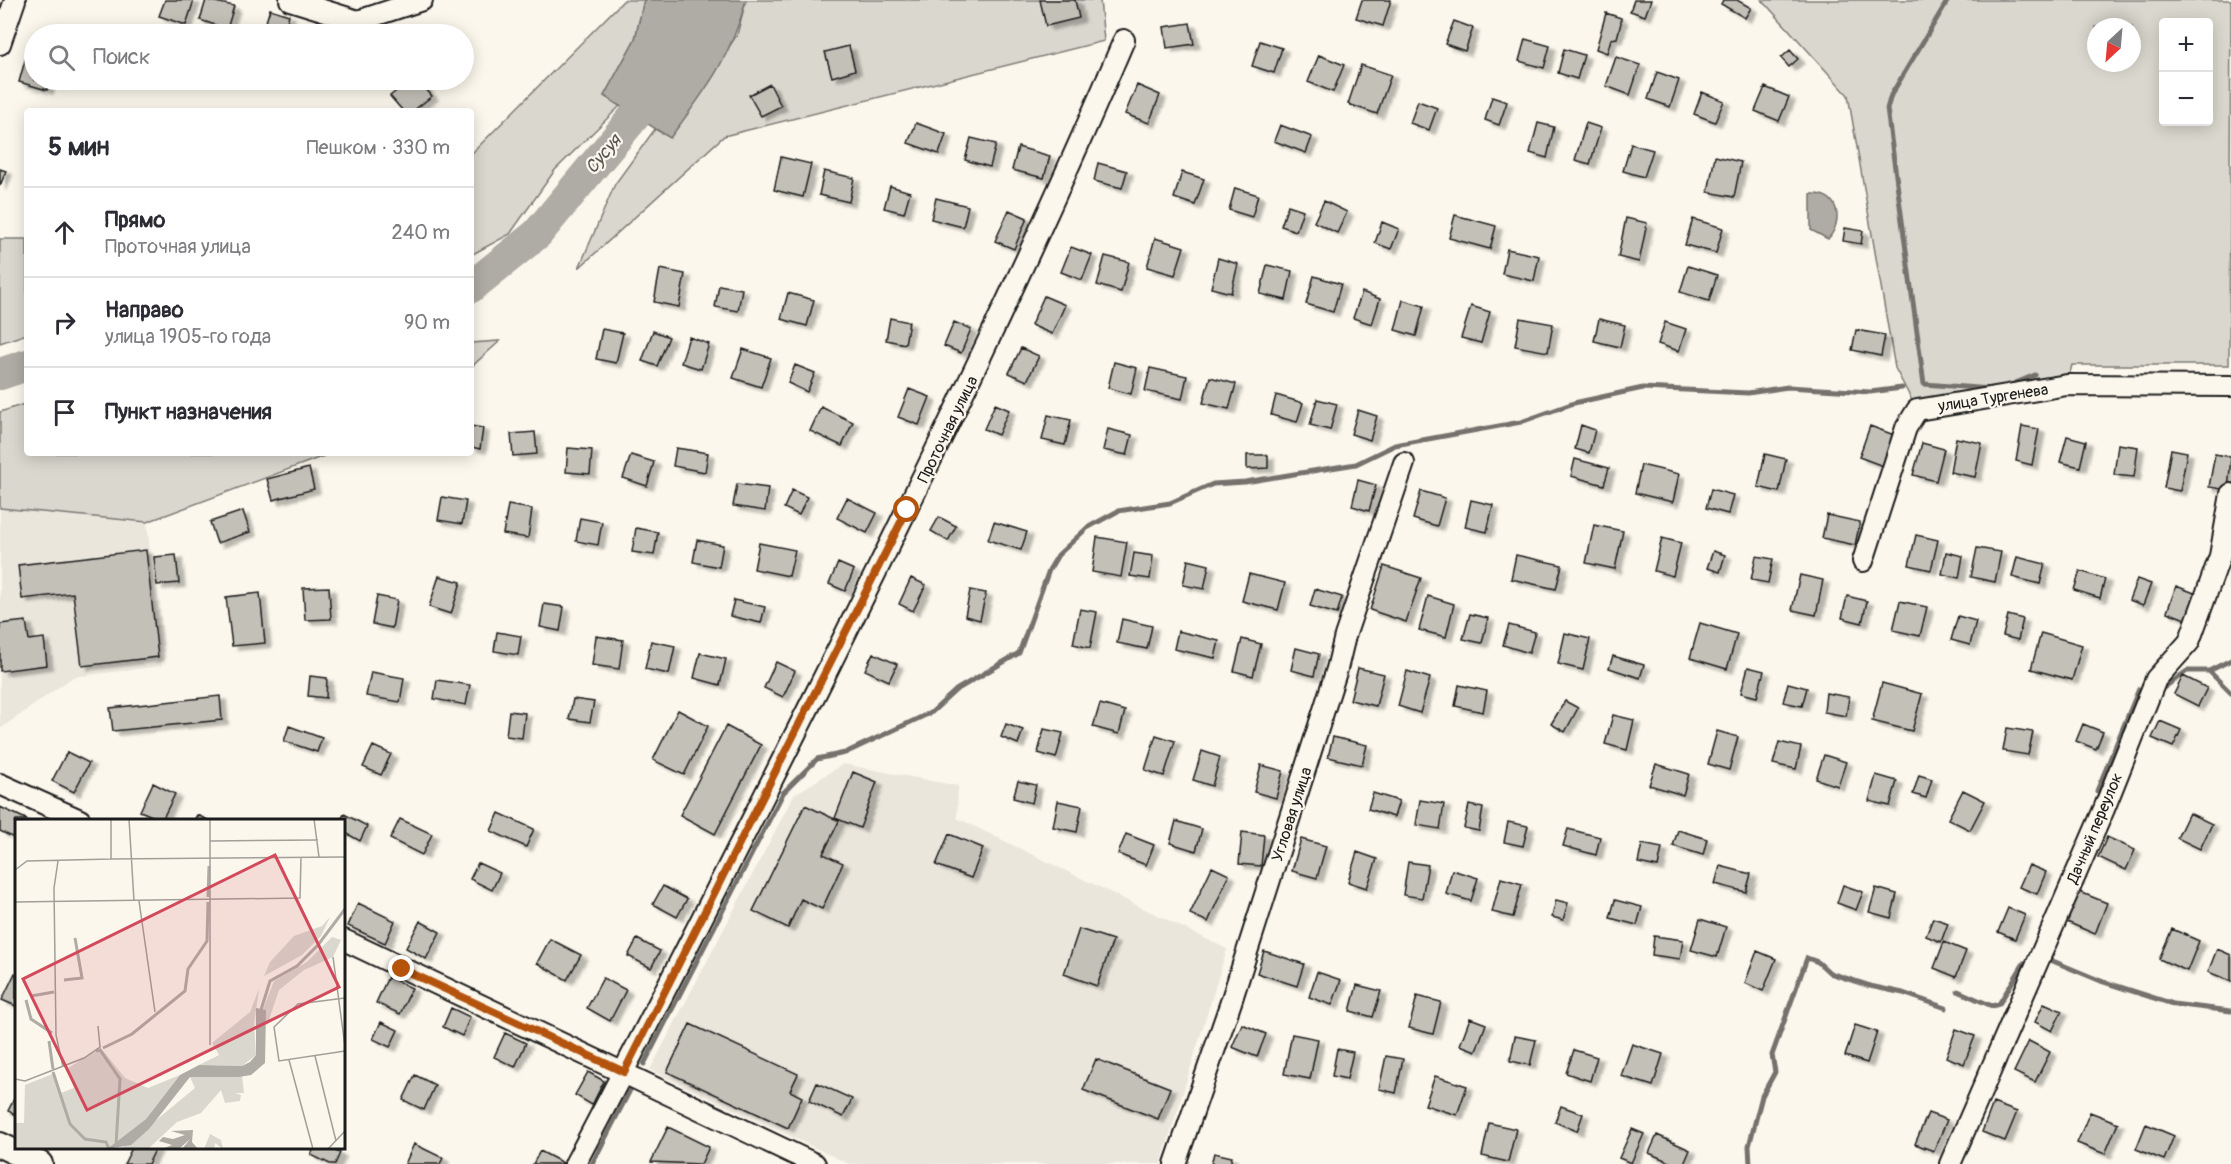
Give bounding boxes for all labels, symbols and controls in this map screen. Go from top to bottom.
north arrow [2087,18,2141,72]
map controls [2159,18,2213,126]
button: + [2159,18,2213,72]
search box [24,24,474,90]
icon: search [45,41,78,74]
text: Поиск [93,43,150,71]
button: − [2159,72,2213,126]
water label: Сусуя [580,129,627,179]
text: 5 мин [48,131,109,163]
text: Пешком · 330 m [307,135,450,160]
text: Прямо [105,206,165,234]
icon: ahead [48,216,81,249]
text: 240 m [391,220,450,245]
text: Проточная улица [105,234,251,259]
text: Направо [105,296,184,324]
icon: right [48,306,81,339]
text: 90 m [404,310,450,335]
text: улица 1905-го года [105,324,271,349]
street label: Проточная улица [913,373,982,486]
street label: улица Тургенева [1936,379,2050,417]
icon: arrive [48,396,81,429]
text: Пункт назначения [105,398,272,426]
route start [893,496,919,522]
street label: Угловая улица [1267,765,1317,864]
street label: Дачный переулок [2062,770,2127,888]
inset map [15,819,345,1149]
route end [388,955,414,981]

